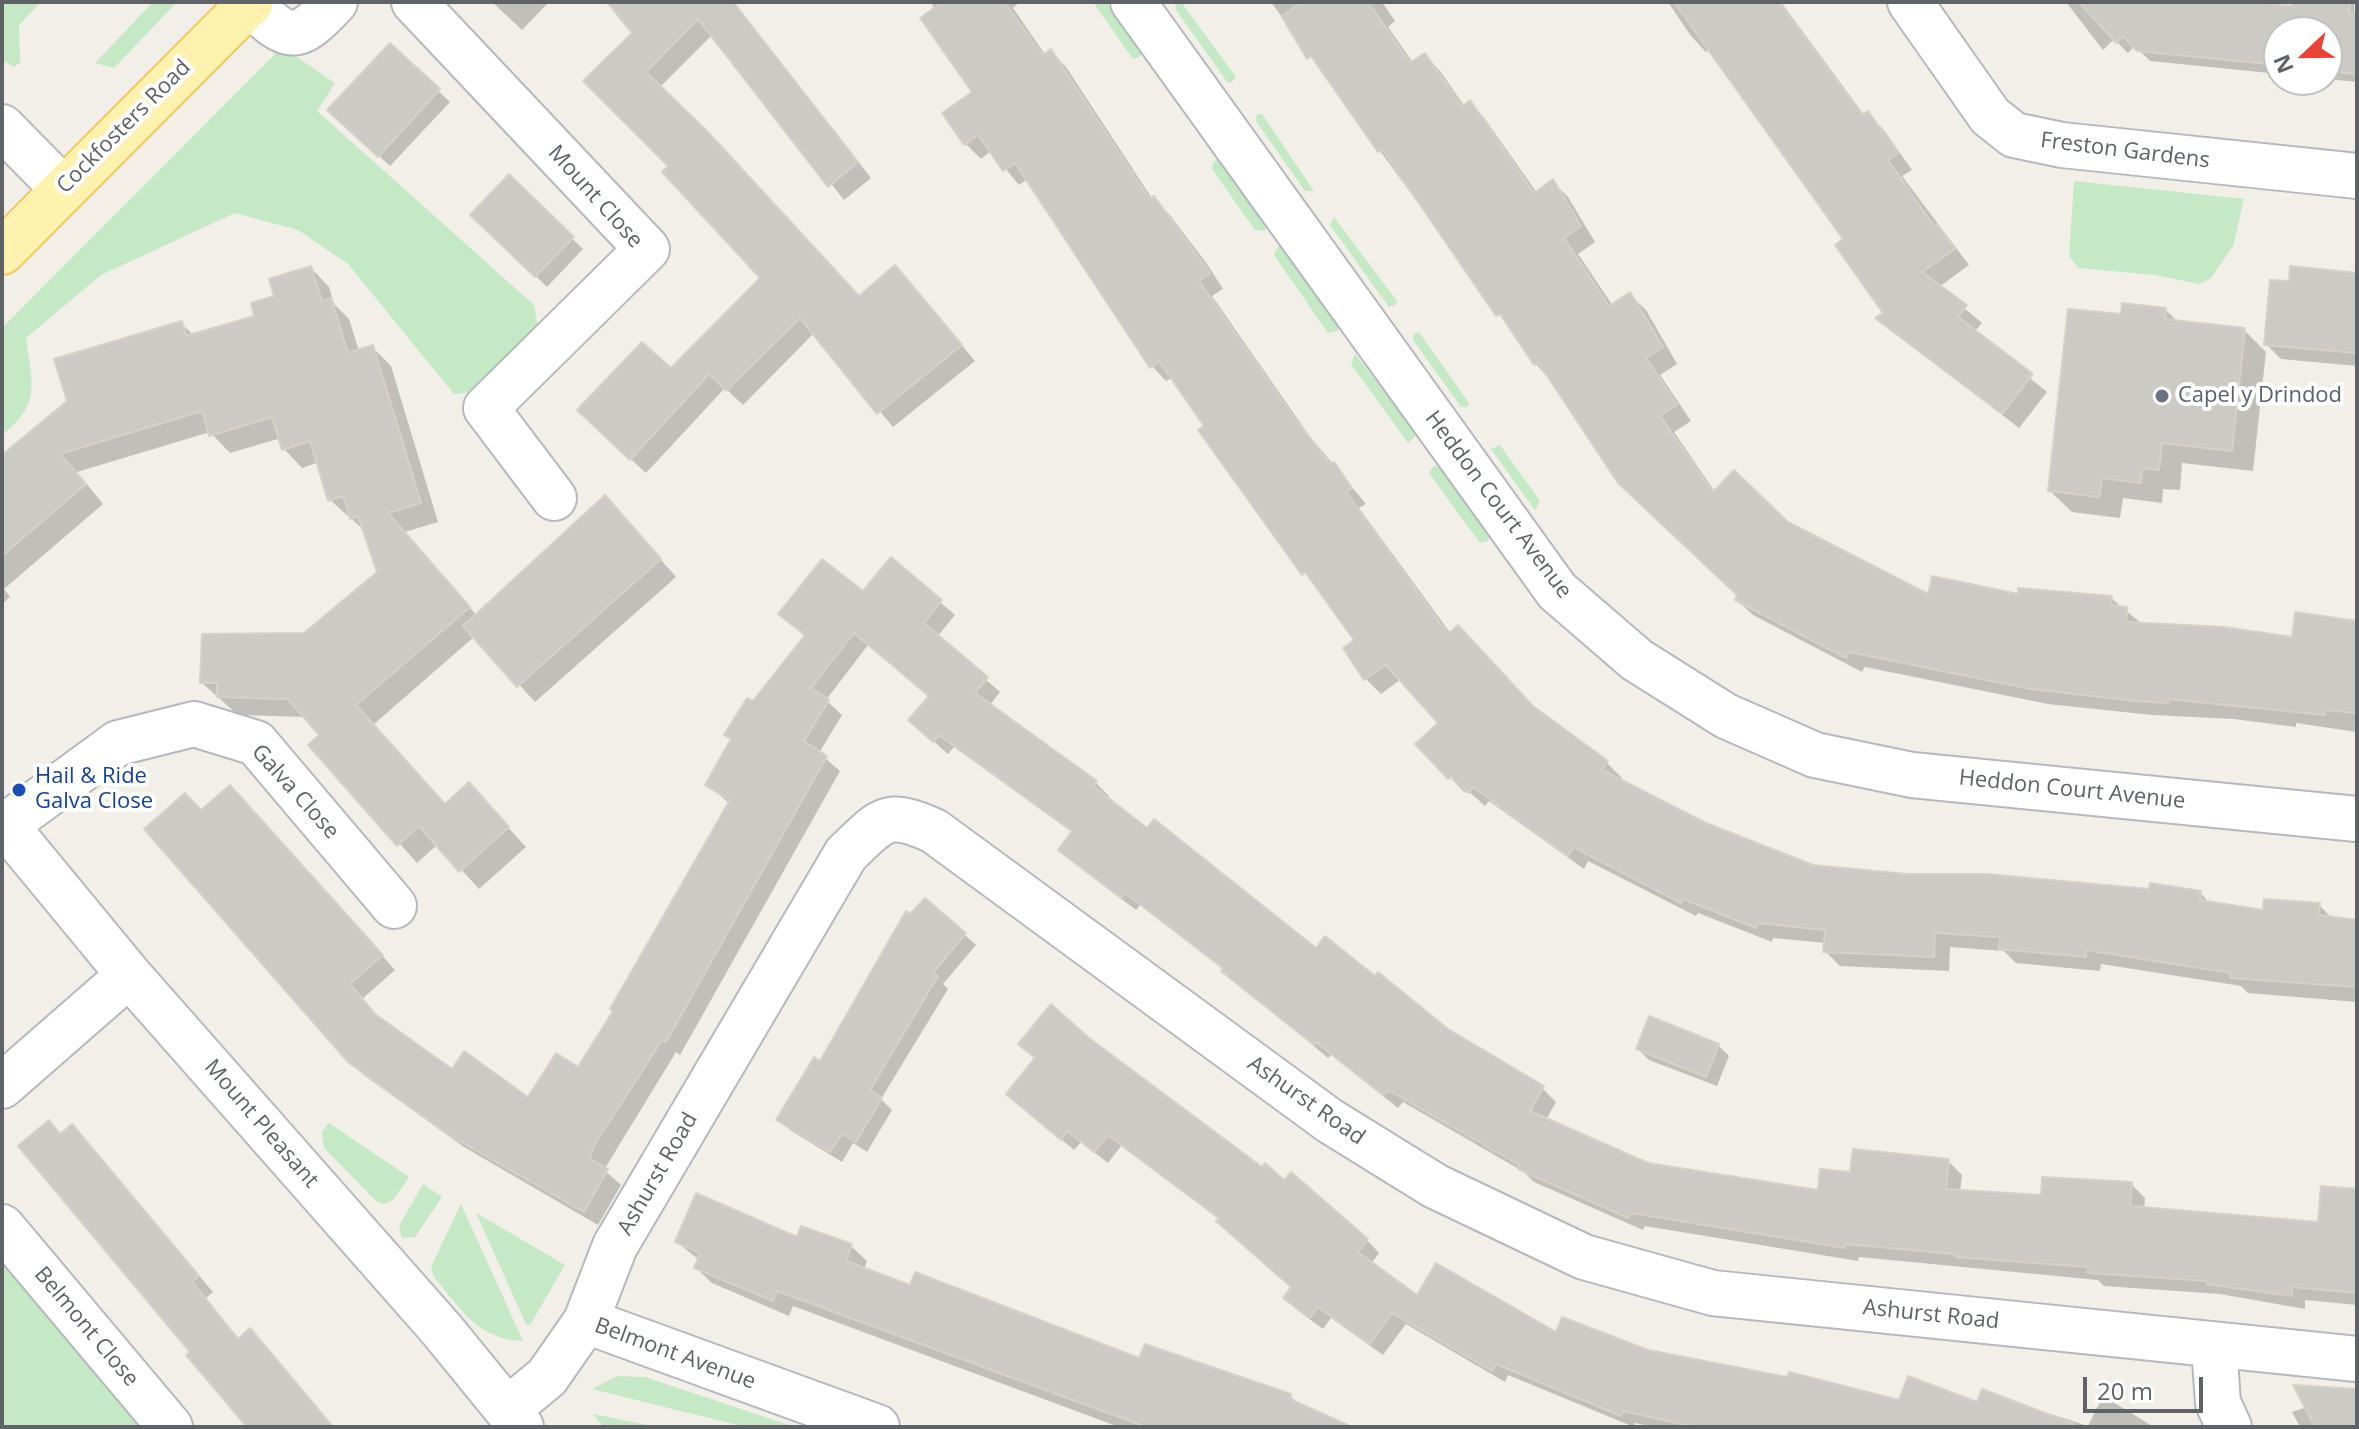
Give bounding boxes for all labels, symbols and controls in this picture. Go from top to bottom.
north arrow [2263,16,2343,96]
text: N [2265,50,2300,78]
street label: Cockfosters Road [52,55,196,199]
street label: Freston Gardens [2039,128,2211,174]
street label: Mount Close [542,140,648,254]
place label: Capel y Drindod [2178,383,2342,409]
marker: Capel y Drindod [2153,387,2171,405]
street label: Heddon Court Avenue [1419,406,1577,604]
street label: Galva Close [246,739,344,845]
place label: Hail & Ride Galva Close [35,764,153,816]
street label: Heddon Court Avenue [1957,765,2187,815]
marker: Hail & Ride Galva Close [10,781,28,799]
street label: Ashurst Road [1242,1051,1370,1151]
street label: Mount Pleasant [198,1055,324,1193]
street label: Ashurst Road [612,1108,704,1240]
street label: Belmont Close [28,1262,144,1392]
street label: Ashurst Road [1862,1295,2000,1335]
street label: Belmont Avenue [591,1313,759,1395]
scale bar [2087,1361,2207,1411]
text: 20 m [2097,1374,2153,1407]

